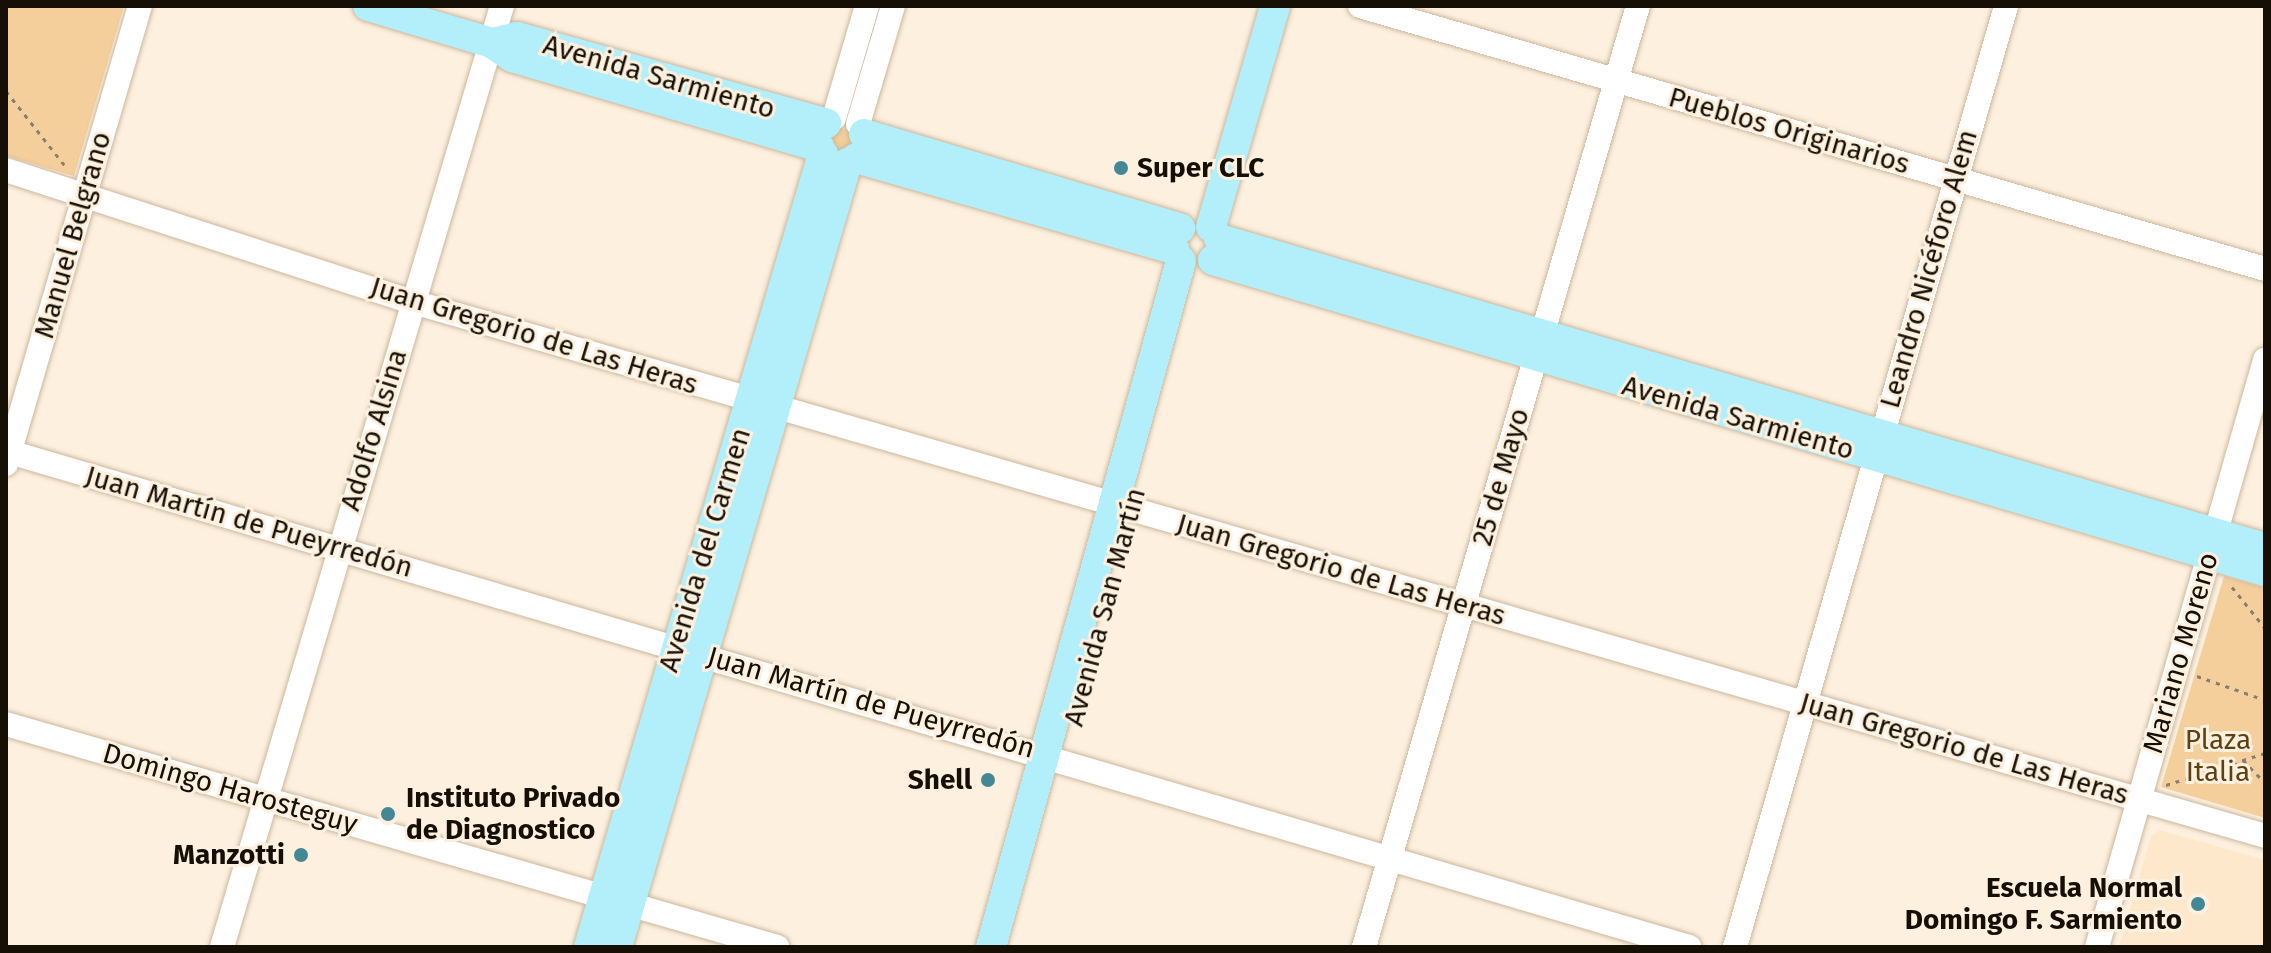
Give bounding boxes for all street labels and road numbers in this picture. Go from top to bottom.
street label: Avenida Sarmiento [539,28,779,126]
street label: Pueblos Originarios [1665,81,1913,181]
street label: Leandro Nicéforo Alem [1873,126,1985,412]
street label: Manuel Belgrano [27,128,119,342]
street label: Juan Gregorio de Las Heras [366,270,702,402]
street label: Adolfo Alsina [334,345,414,515]
street label: Avenida Sarmiento [1618,369,1858,467]
street label: 25 de Mayo [1465,404,1537,550]
street label: Avenida del Carmen [652,424,758,676]
street label: Juan Martín de Pueyrredón [81,459,417,585]
street label: Avenida San Martín [1057,484,1153,730]
street label: Juan Gregorio de Las Heras [1173,507,1509,633]
street label: Mariano Moreno [2136,549,2226,757]
street label: Juan Martín de Pueyrredón [703,640,1039,766]
street label: Juan Gregorio de Las Heras [1796,686,2132,812]
street label: Domingo Harosteguy [99,737,361,841]

